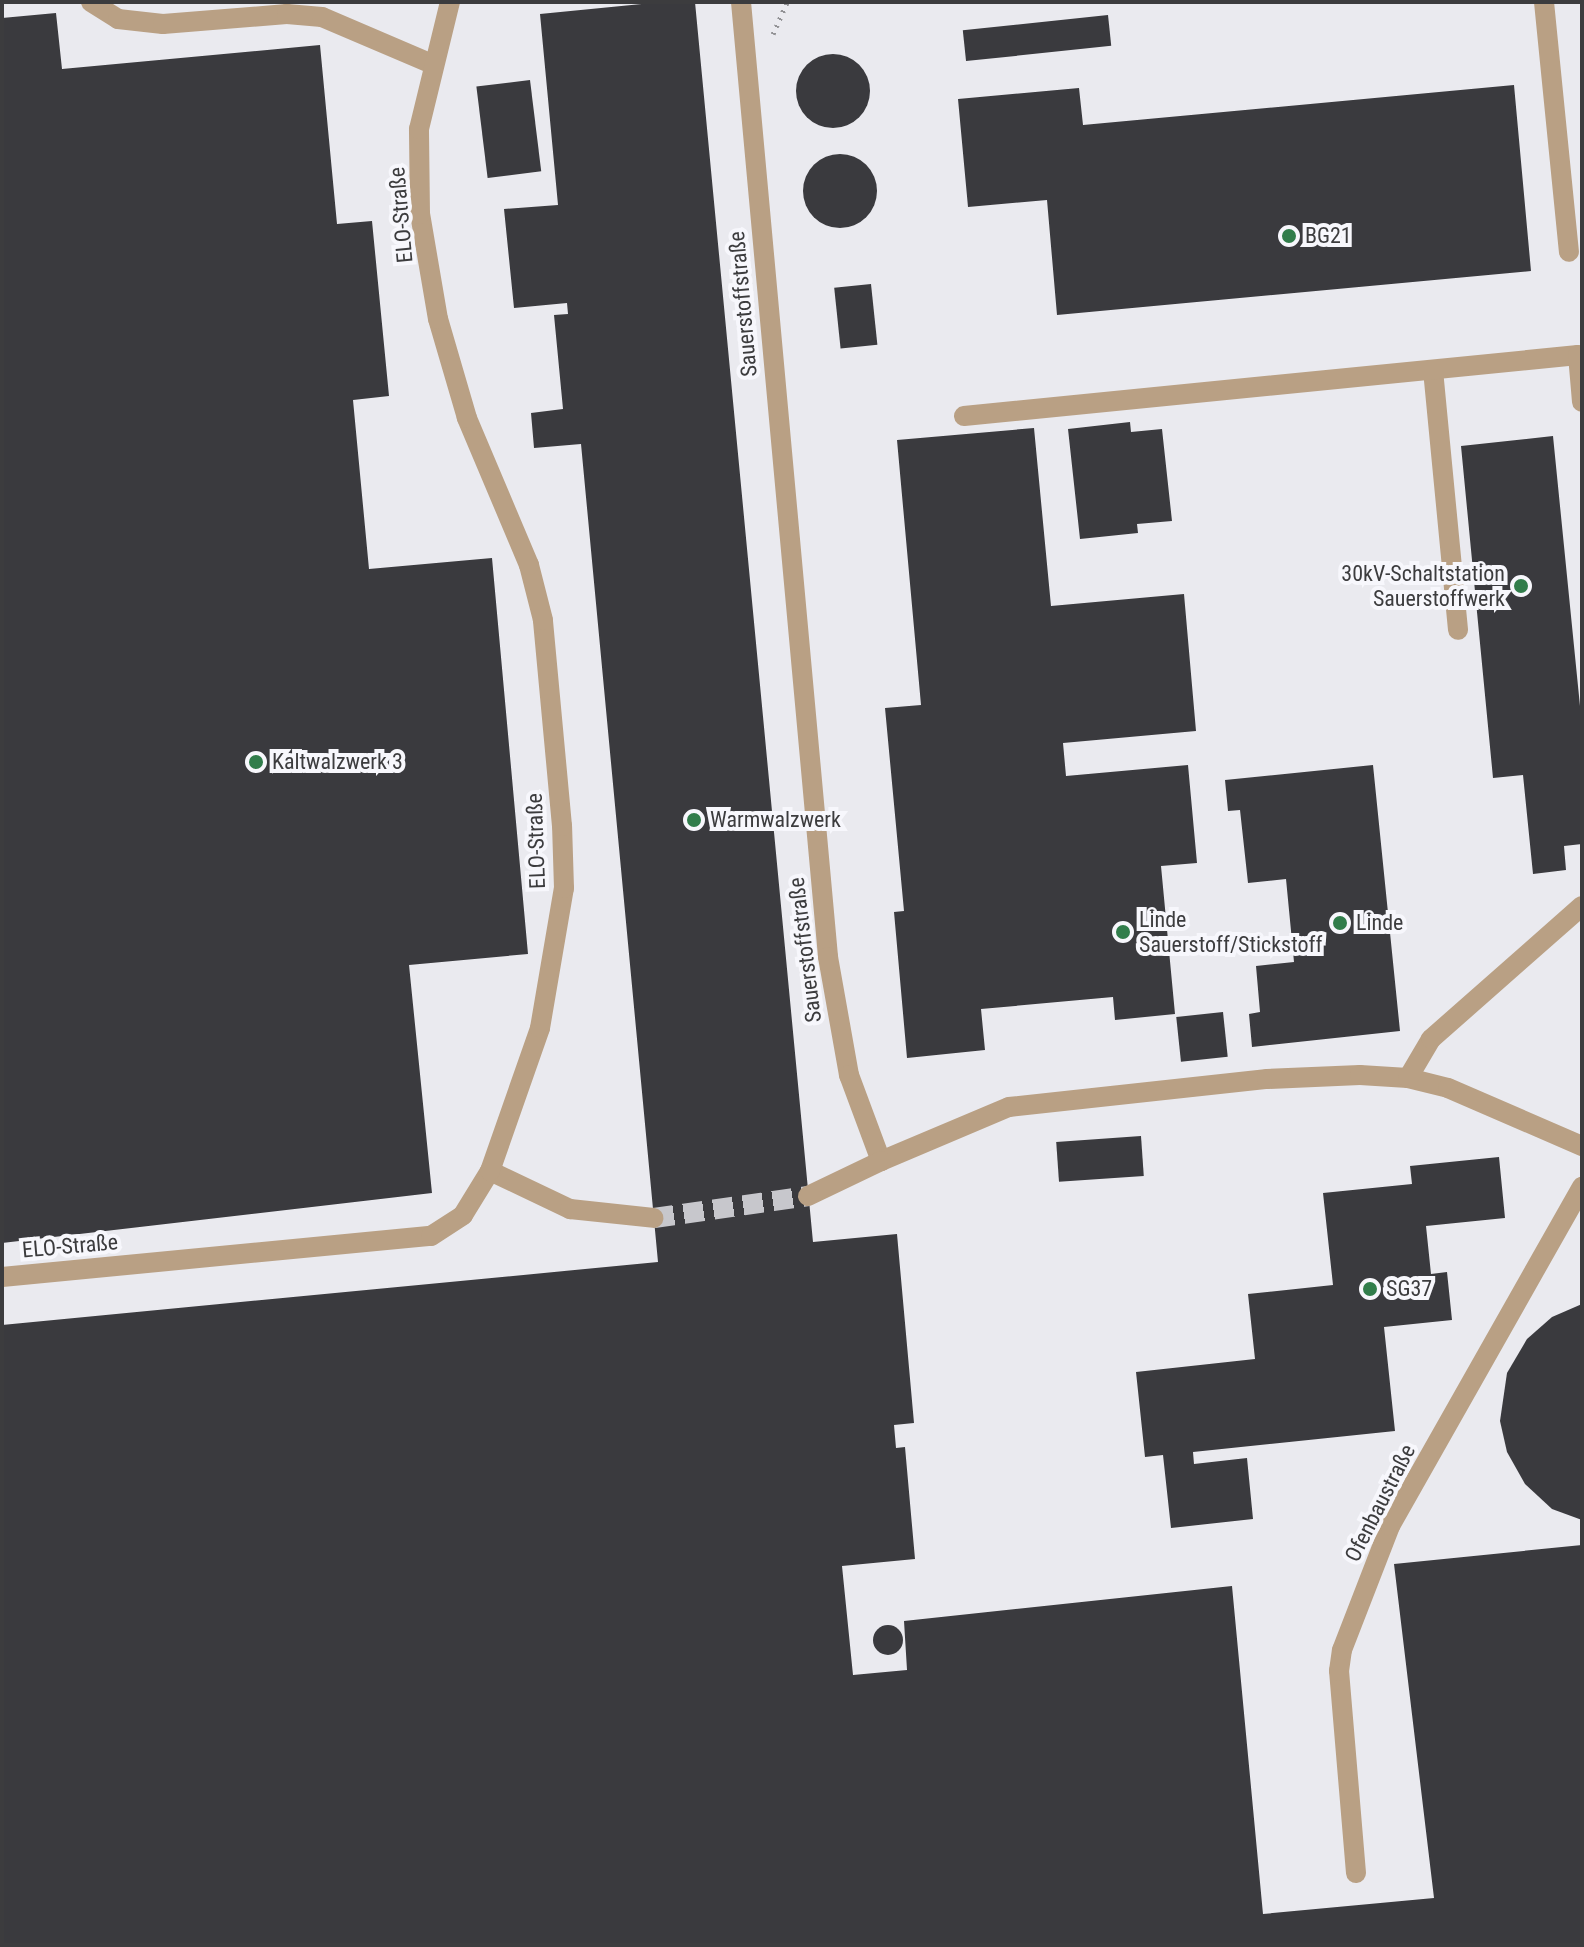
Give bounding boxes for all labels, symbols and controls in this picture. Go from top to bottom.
street label: ELO-Straße [384,166,418,264]
place label: BG21 [1305,223,1352,249]
marker: BG21 [1280,227,1298,245]
street label: Sauerstoffstraße [723,230,763,378]
place label: 30kV-Schaltstation Sauerstoffwerk [1341,560,1505,612]
marker: 30kV-Schaltstation Sauerstoffwerk [1512,577,1530,595]
place label: Kaltwalzwerk 3 [272,749,403,775]
marker: Kaltwalzwerk 3 [247,753,265,771]
street label: ELO-Straße [521,793,551,889]
place label: Warmwalzwerk [710,807,841,833]
marker: Warmwalzwerk [685,811,703,829]
street label: Sauerstoffstraße [783,876,827,1024]
place label: Linde Sauerstoff/Stickstoff [1139,906,1322,958]
place label: Linde [1356,910,1403,936]
marker: Linde [1331,914,1349,932]
marker: Linde Sauerstoff/Stickstoff [1114,923,1132,941]
street label: ELO-Straße [21,1229,119,1263]
place label: SG37 [1386,1276,1432,1302]
marker: SG37 [1361,1280,1379,1298]
street label: Ofenbaustraße [1339,1440,1421,1566]

